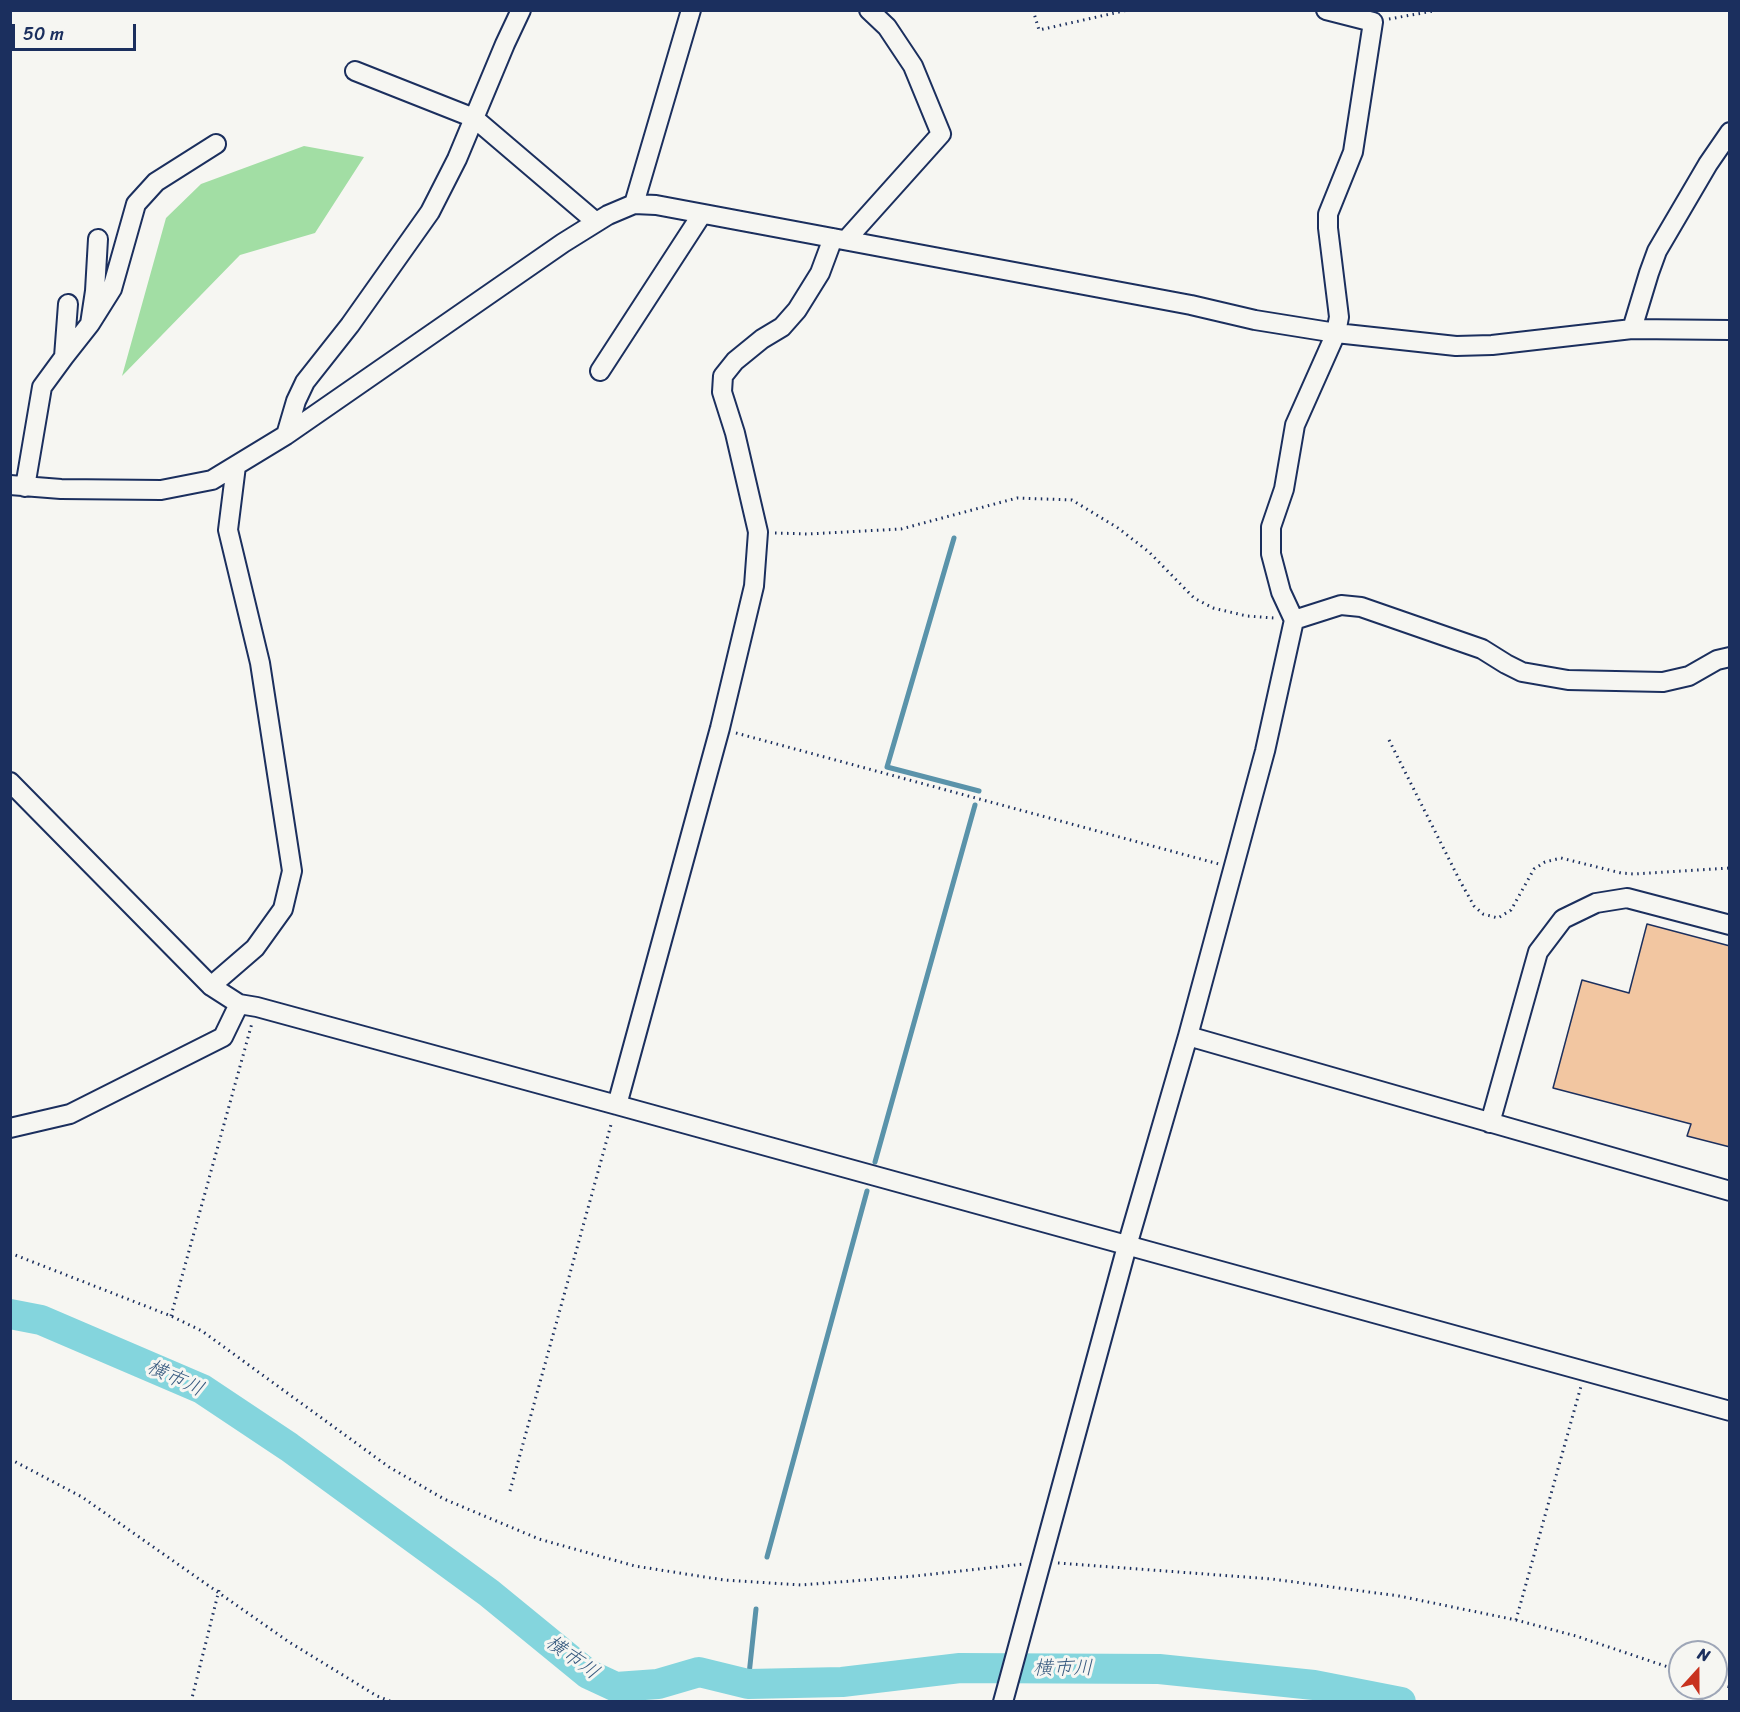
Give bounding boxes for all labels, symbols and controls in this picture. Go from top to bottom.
scale bar [15,12,140,50]
text: 50 m [23,18,64,50]
water label: 横市川 [143,1355,207,1403]
water label: 横市川 [541,1631,603,1685]
text: N [1694,1639,1714,1670]
north arrow [1668,1640,1728,1700]
water label: 横市川 [1033,1657,1093,1681]

